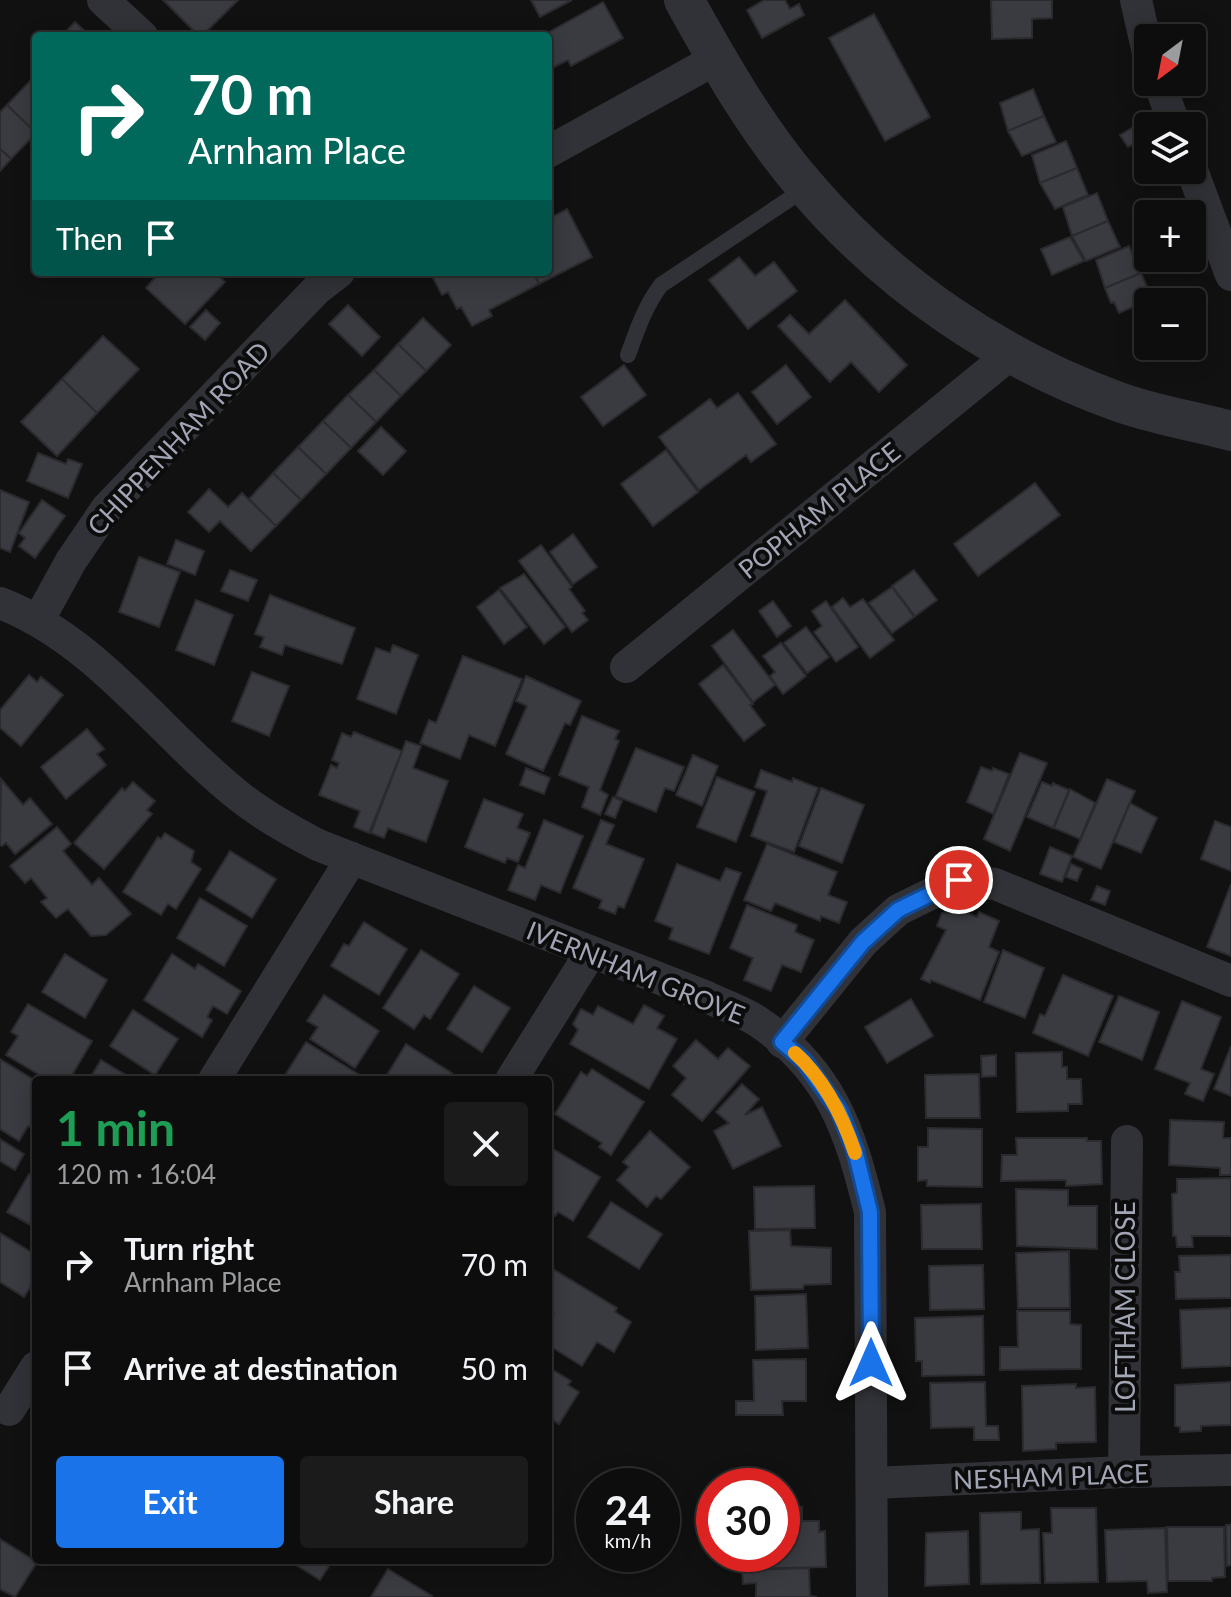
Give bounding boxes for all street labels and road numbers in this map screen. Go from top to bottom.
street label: CHIPPENHAM ROAD [80,335,276,541]
street label: POPHAM PLACE [732,435,906,585]
street label: IVERNHAM GROVE [522,914,750,1030]
street label: LOFTHAM CLOSE [1109,1201,1141,1413]
street label: NESHAM PLACE [953,1457,1149,1495]

